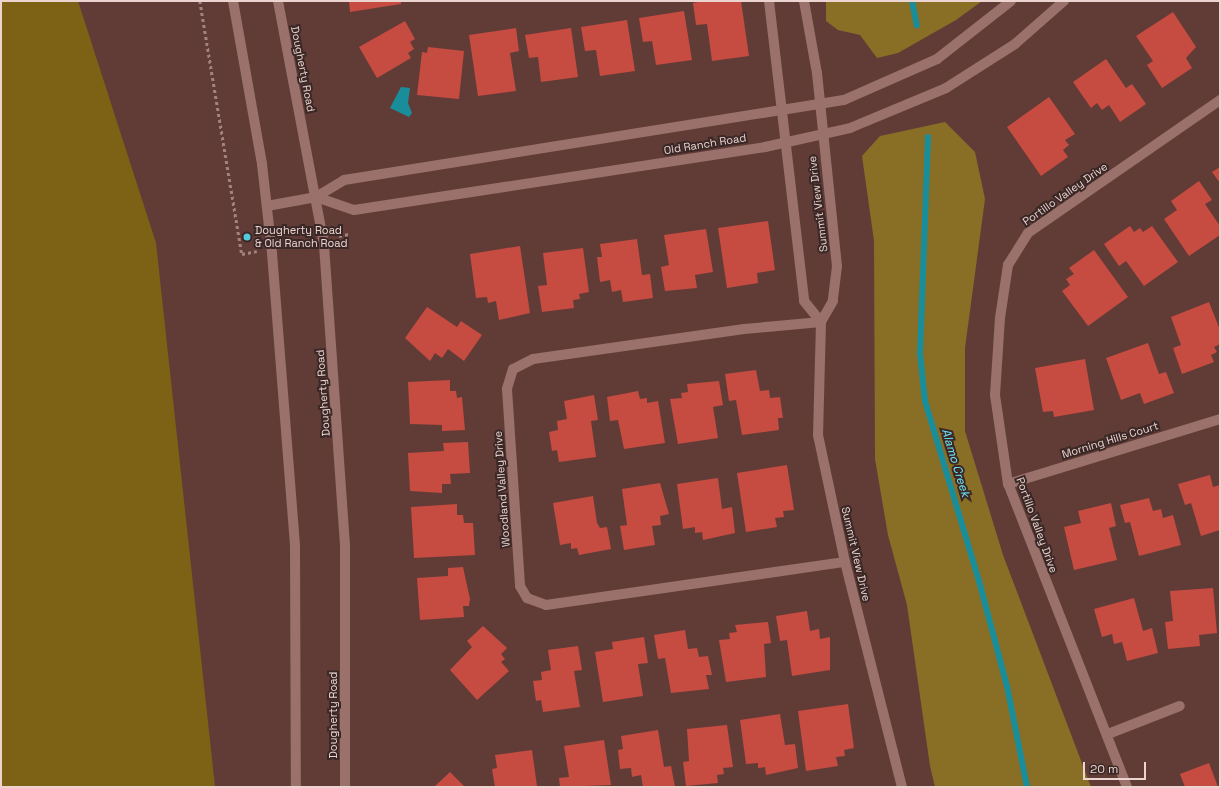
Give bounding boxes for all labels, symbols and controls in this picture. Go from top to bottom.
street label: Dougherty Road [288,25,318,113]
street label: Old Ranch Road [663,131,747,157]
street label: Summit View Drive [806,155,830,253]
street label: Portillo Valley Drive [1020,160,1110,228]
place label: Dougherty Road & Old Ranch Road [255,224,348,250]
marker: Dougherty Road & Old Ranch Road [242,232,252,242]
street label: Dougherty Road [313,349,333,437]
street label: Morning Hills Court [1060,419,1160,461]
water label: Alamo Creek [938,427,972,499]
street label: Woodland Valley Drive [491,430,513,548]
street label: Portillo Valley Drive [1014,475,1060,575]
street label: Summit View Drive [839,505,873,603]
street label: Dougherty Road [326,672,340,758]
scale bar [1085,754,1148,780]
text: 20 m [1090,761,1118,777]

